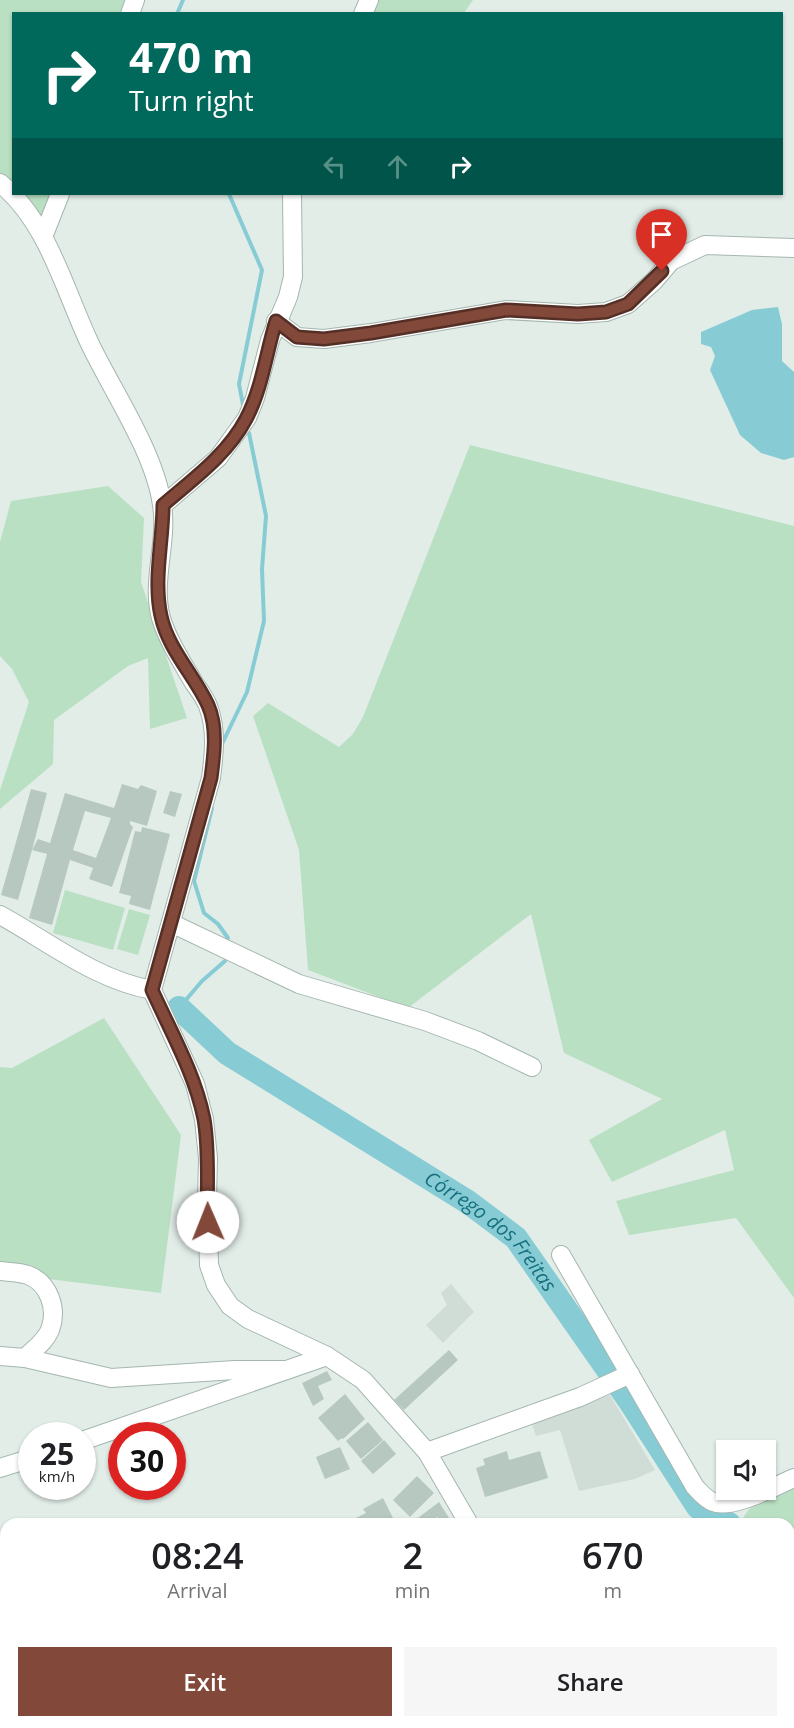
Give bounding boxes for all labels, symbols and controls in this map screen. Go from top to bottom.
text: 470 m [129,28,253,85]
icon: right [30,36,108,114]
text: Turn right [129,82,254,119]
icon: left [318,150,351,183]
icon: ahead [381,150,414,183]
icon: right [444,150,477,183]
pin [636,209,687,271]
icon: arrive [645,218,678,251]
water label: Córrego dos Freitas [420,1164,563,1297]
position arrow [176,1190,240,1254]
speed limit sign: 30 [108,1422,186,1500]
text: 25 [40,1433,74,1474]
map controls [716,1440,776,1500]
button: sound [716,1440,776,1500]
text: km/h [39,1466,75,1486]
text: 08:24 [151,1531,244,1580]
text: 2 [402,1531,423,1580]
text: 670 [582,1531,644,1580]
text: Arrival [167,1577,228,1604]
text: min [395,1577,431,1604]
text: m [604,1577,622,1604]
button: Exit [18,1647,392,1716]
button: Share [404,1647,777,1716]

